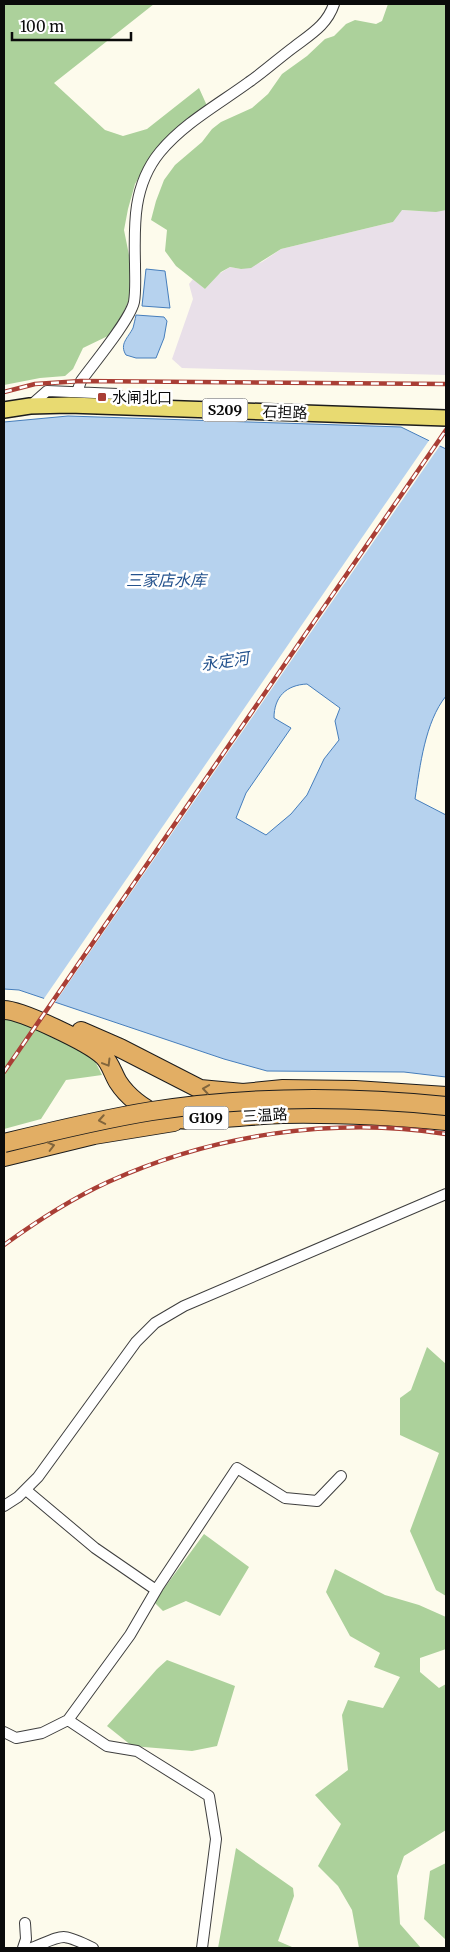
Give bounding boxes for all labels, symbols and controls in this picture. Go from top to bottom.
scale bar [12,10,131,42]
text: 100 m [20,17,64,36]
place label: 水闸北口 [112,388,172,407]
marker: 水闸北口 [96,391,108,403]
road number: S209 [202,398,248,422]
street label: 石担路 [262,402,308,422]
water label: 三家店水库 [126,570,209,590]
water label: 永定河 [200,647,253,674]
one-way arrow [101,1058,111,1067]
one-way arrow [201,1085,210,1095]
street label: 三温路 [242,1104,288,1126]
road number: G109 [184,1106,228,1130]
one-way arrow [97,1114,106,1124]
one-way arrow [47,1141,55,1151]

